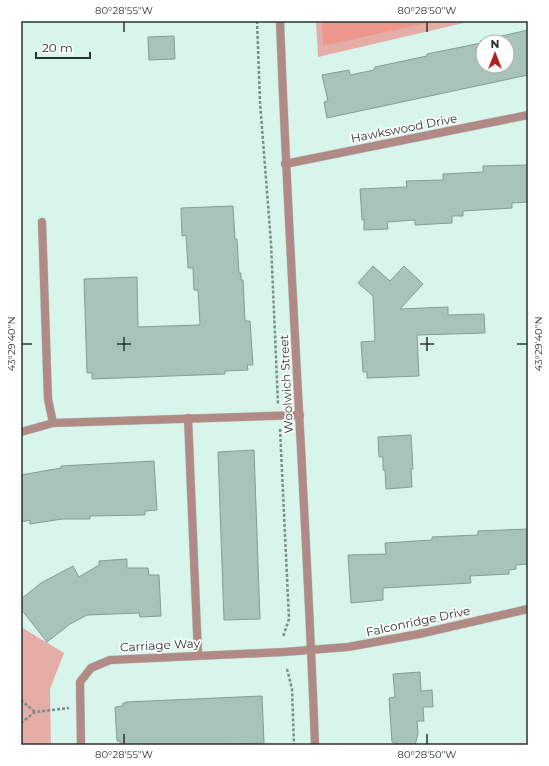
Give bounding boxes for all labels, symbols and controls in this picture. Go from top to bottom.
text: 80°28'55"W [95,4,153,17]
text: 80°28'50"W [398,4,456,17]
scale bar [36,34,90,60]
north arrow [475,34,515,74]
text: N [491,37,499,51]
text: 20 m [42,40,73,55]
street label: Hawkswood Drive [349,110,459,146]
text: 43°29'40"N [5,316,18,372]
text: 43°29'40"N [532,316,545,372]
street label: Woolwich Street [276,334,296,434]
street label: Falconridge Drive [365,603,471,639]
street label: Carriage Way [120,635,201,655]
text: 80°28'55"W [95,748,153,761]
text: 80°28'50"W [398,748,456,761]

